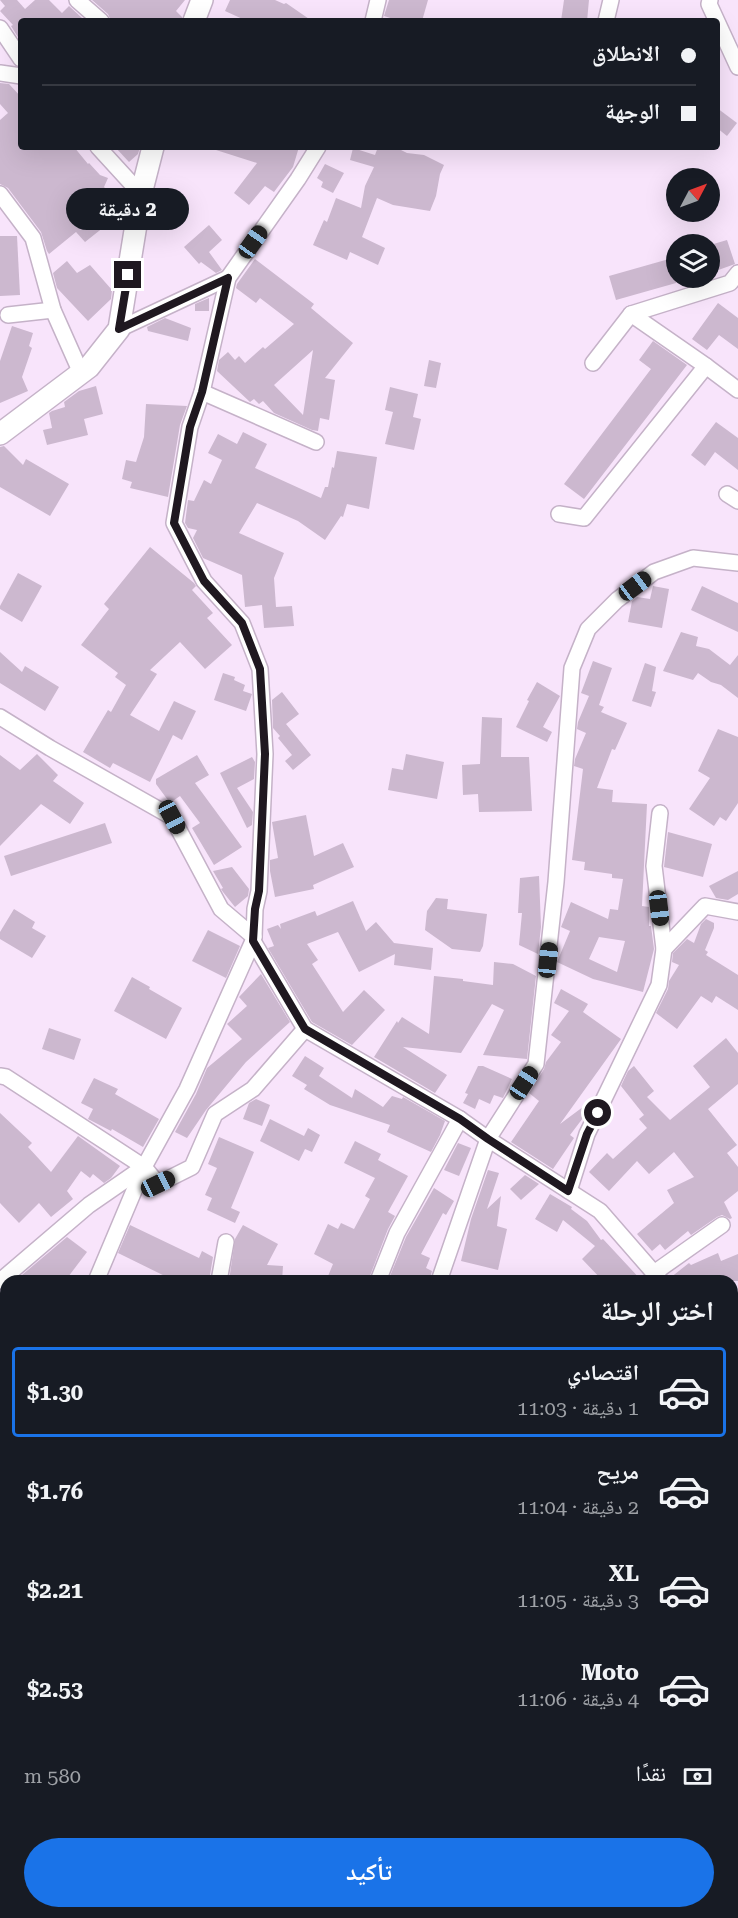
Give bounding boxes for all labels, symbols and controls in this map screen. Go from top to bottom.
text: الانطلاق [592,41,660,66]
text: الوجهة [605,99,660,124]
north arrow [666,168,720,222]
map controls [666,168,720,288]
callout: 2 دقيقة [66,188,190,230]
text: 2 دقيقة [98,197,157,221]
car [235,222,271,262]
button: layers [666,234,720,288]
route end [114,261,141,288]
car [615,568,655,604]
car [156,797,188,837]
car [648,889,670,927]
car [537,941,559,979]
car [507,1063,541,1103]
route start [584,1099,611,1126]
car [138,1168,178,1200]
text: اختر الرحلة [601,1295,714,1327]
text: اقتصادي [567,1360,639,1385]
icon: car [657,1365,711,1419]
text: $1.30 [27,1380,83,1405]
text: 1 دقيقة · 11:03 [517,1396,639,1420]
text: مريح [596,1459,639,1484]
icon: car [657,1464,711,1518]
text: $1.76 [27,1479,83,1504]
text: 2 دقيقة · 11:04 [517,1495,639,1519]
text: XL [609,1561,639,1586]
icon: car [657,1563,711,1617]
text: $2.21 [27,1578,83,1603]
text: 3 دقيقة · 11:05 [517,1588,639,1612]
text: Moto [581,1660,639,1685]
icon: car [657,1662,711,1716]
text: $2.53 [27,1677,83,1702]
text: 4 دقيقة · 11:06 [517,1687,639,1711]
icon: cash [681,1760,714,1793]
text: نقدًا [636,1761,666,1786]
text: 580 m [24,1764,81,1788]
button: تأكيد [24,1838,714,1907]

